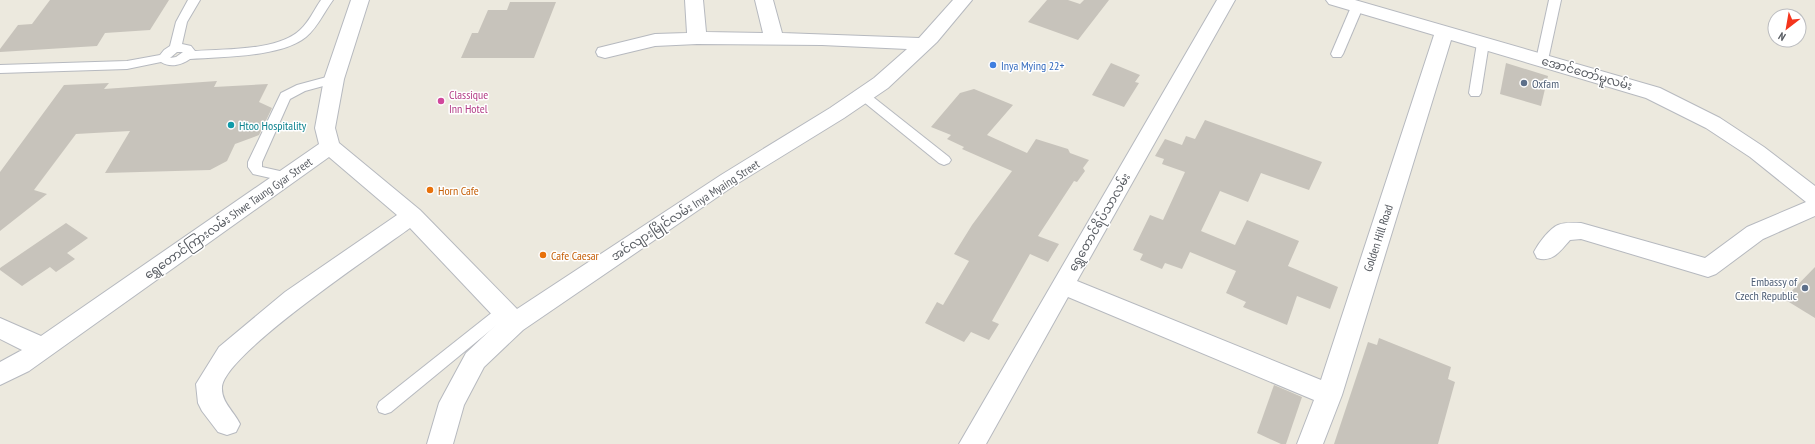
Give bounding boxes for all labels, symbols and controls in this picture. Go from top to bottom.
north arrow [1767,8,1807,48]
text: N [1776,29,1788,44]
street label: အောင်တော်မူလမ်း [1539,52,1634,96]
place label: Inya Mying 22+ [1001,58,1064,73]
marker: Inya Mying 22+ [988,60,998,70]
place label: Oxfam [1532,76,1559,91]
marker: Oxfam [1519,78,1529,88]
place label: Classique Inn Hotel [449,87,488,116]
marker: Classique Inn Hotel [436,96,446,106]
place label: Htoo Hospitality [239,118,307,133]
marker: Htoo Hospitality [226,120,236,130]
street label: ရွှေတောင်ကြားလမ်း Shwe Taung Gyar Street [140,153,317,284]
street label: အင်လျားမြိုင်လမ်း Inya Myaing Street [607,155,764,266]
street label: ရွှေတောင်ရိပ်သာလမ်း [1064,170,1136,275]
place label: Horn Cafe [438,183,479,198]
marker: Horn Cafe [425,185,435,195]
street label: Golden Hill Road [1360,203,1396,273]
place label: Cafe Caesar [551,248,600,263]
marker: Cafe Caesar [538,250,548,260]
place label: Embassy of Czech Republic [1735,274,1798,303]
marker: Embassy of Czech Republic [1800,283,1810,293]

